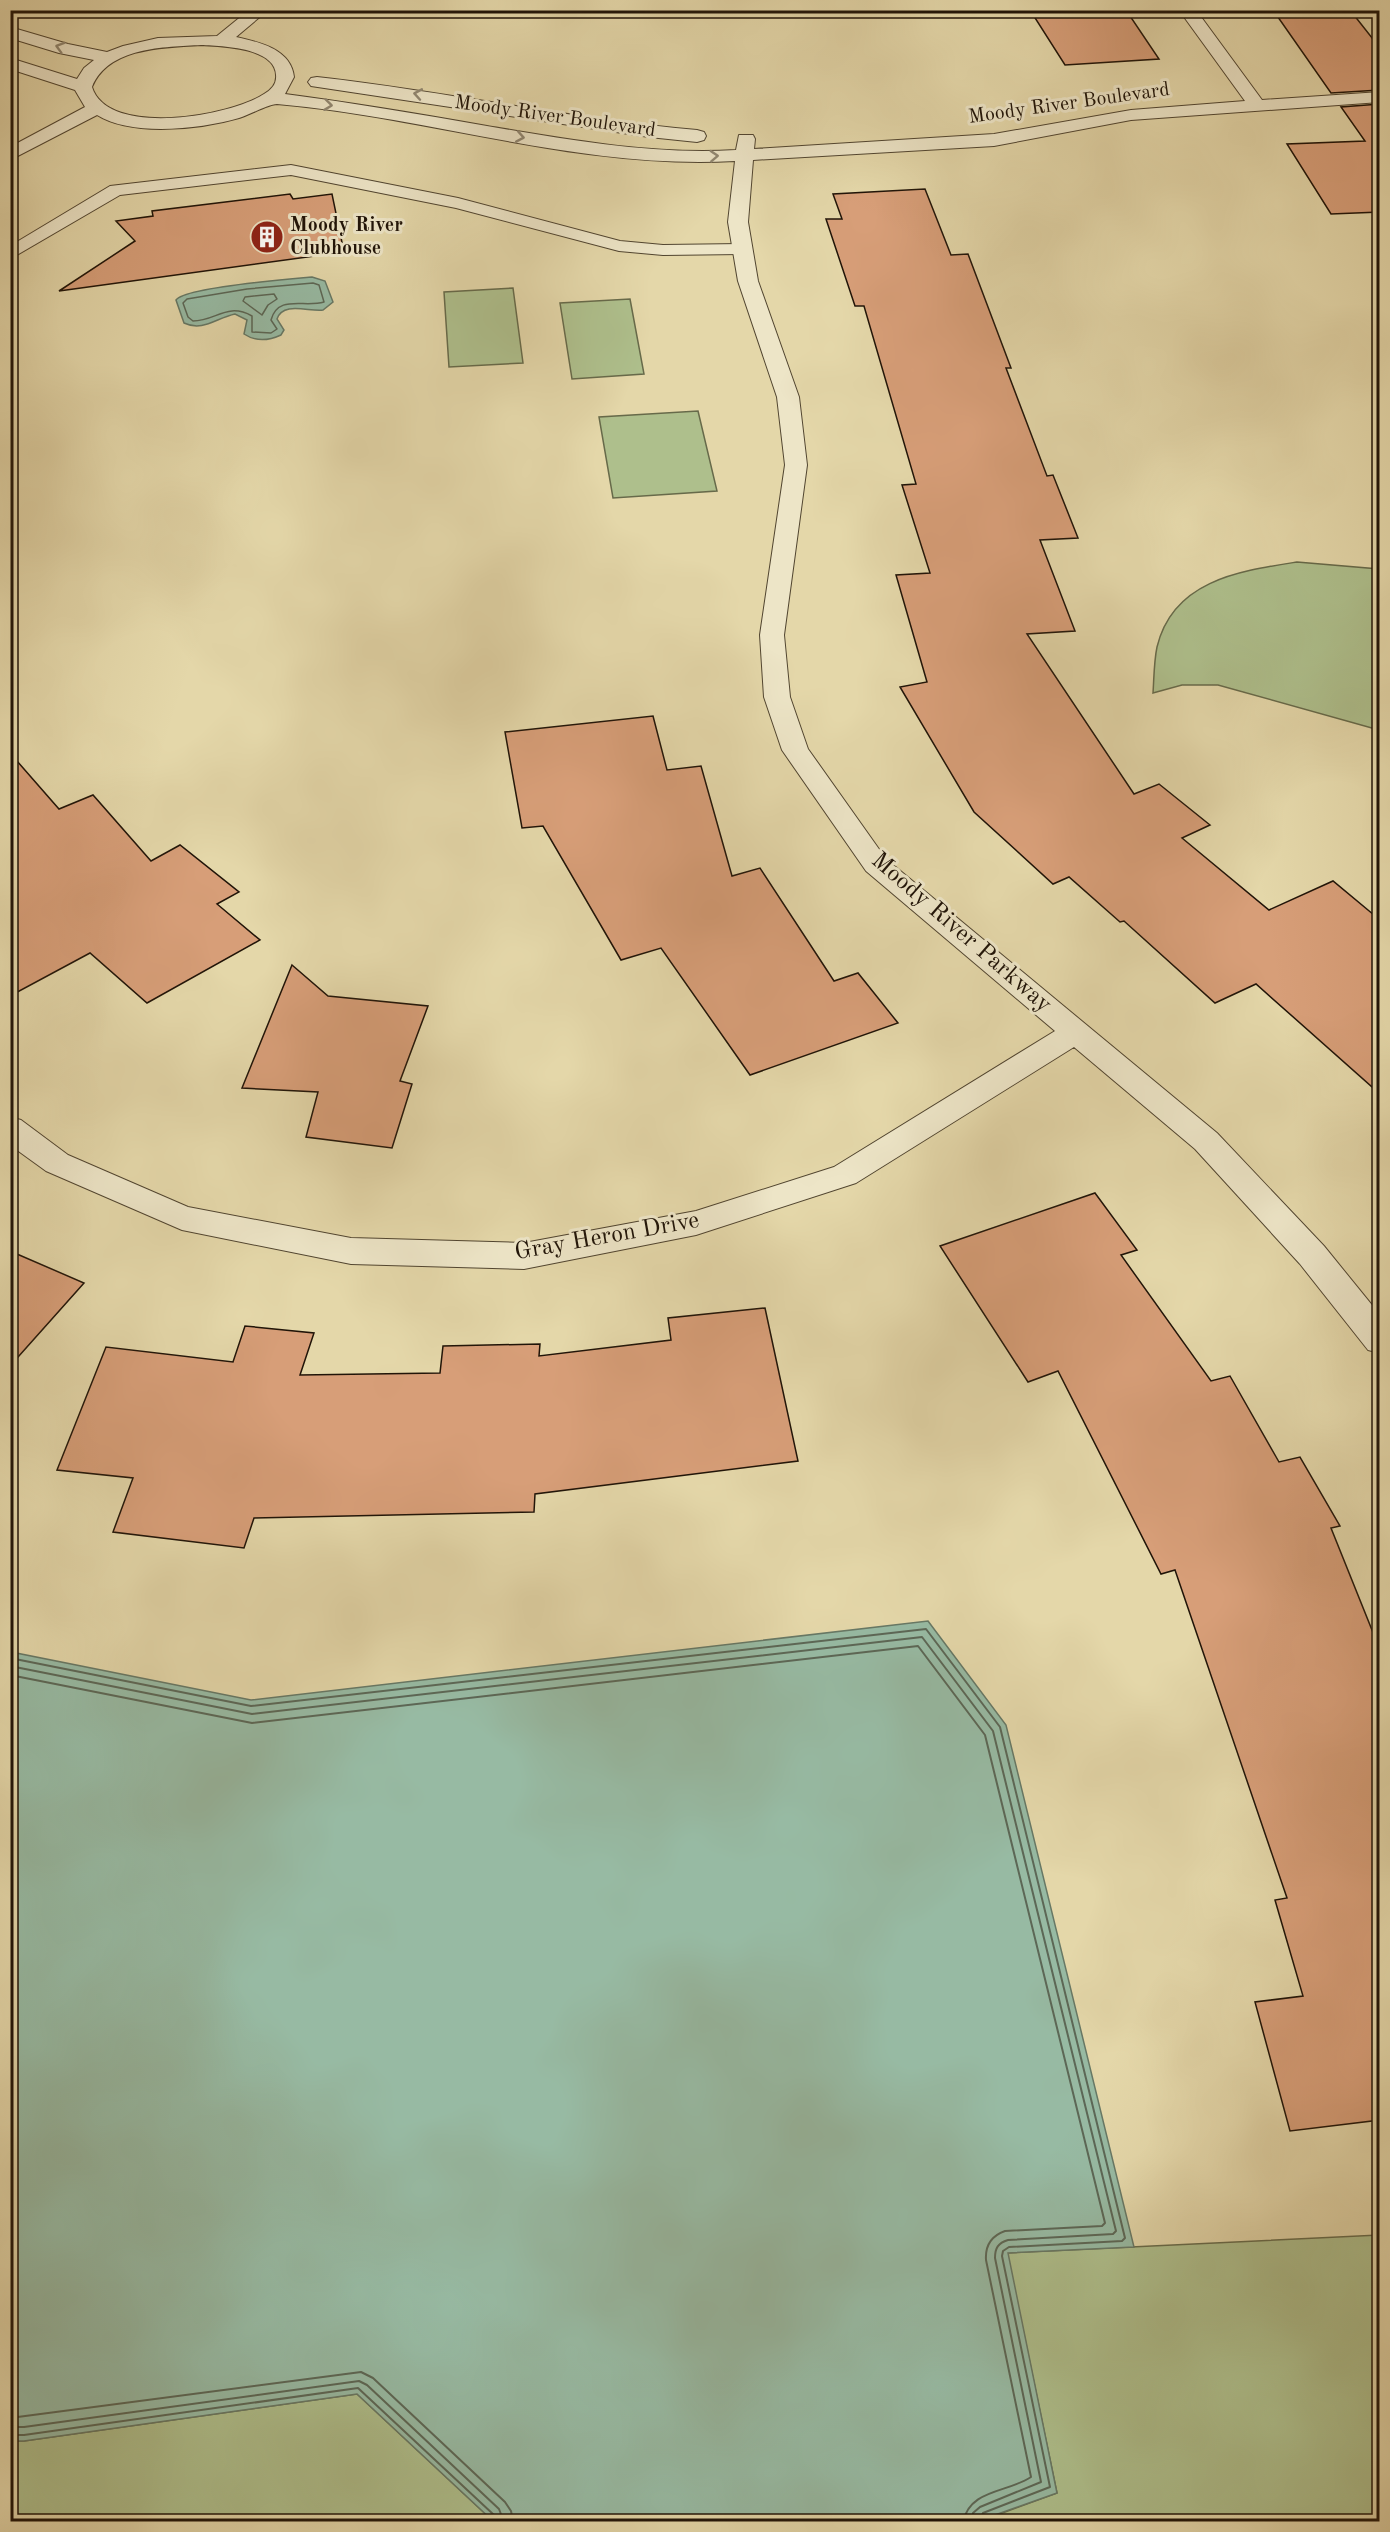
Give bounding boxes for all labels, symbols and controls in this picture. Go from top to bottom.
one-way arrow [55,42,66,54]
street label: Moody River Boulevard [967,80,1171,128]
one-way arrow [414,89,423,101]
street label: Moody River Boulevard [453,93,657,141]
one-way arrow [323,99,333,111]
one-way arrow [515,130,525,143]
one-way arrow [709,150,718,163]
place label: Moody River Clubhouse [290,216,403,259]
building icon: Moody River Clubhouse [249,219,285,255]
street label: Moody River Parkway [866,848,1056,1018]
street label: Gray Heron Drive [513,1209,701,1265]

